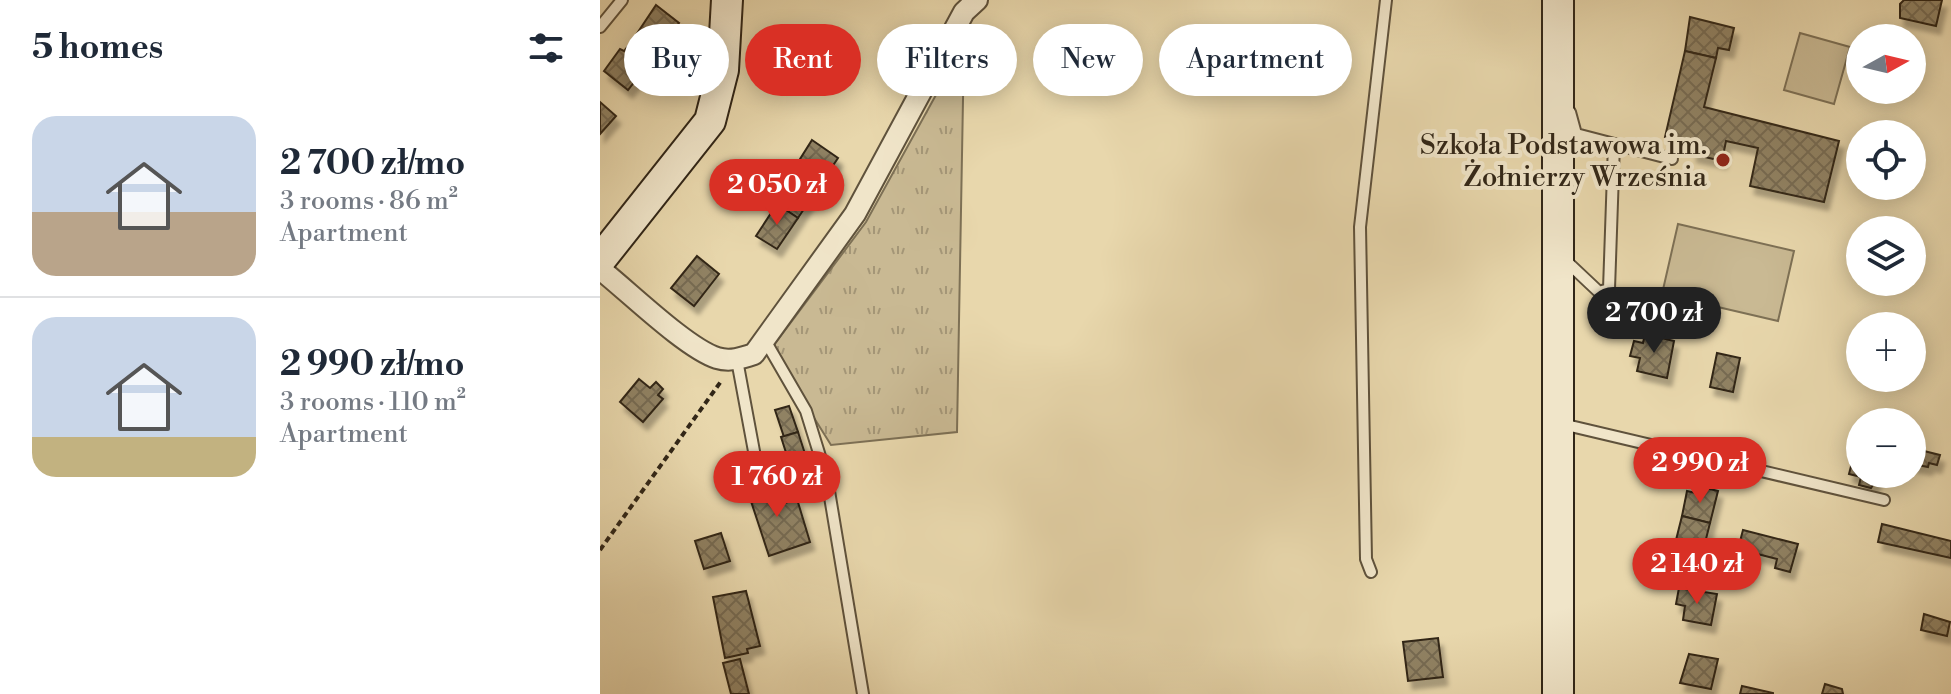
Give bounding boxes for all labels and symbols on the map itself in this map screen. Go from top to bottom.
north arrow [1846,24,1926,104]
place label: Szkoła Podstawowa im. Żołnierzy Września [1420,128,1708,195]
marker: Szkoła Podstawowa im. Żołnierzy Września [1714,151,1732,169]
pin: 2 050 zł [694,159,860,227]
pin: 2 700 zł [1571,287,1737,355]
pin: 2 990 zł [1617,437,1783,505]
pin: 1 760 zł [694,451,860,519]
pin: 2 140 zł [1614,538,1780,606]

